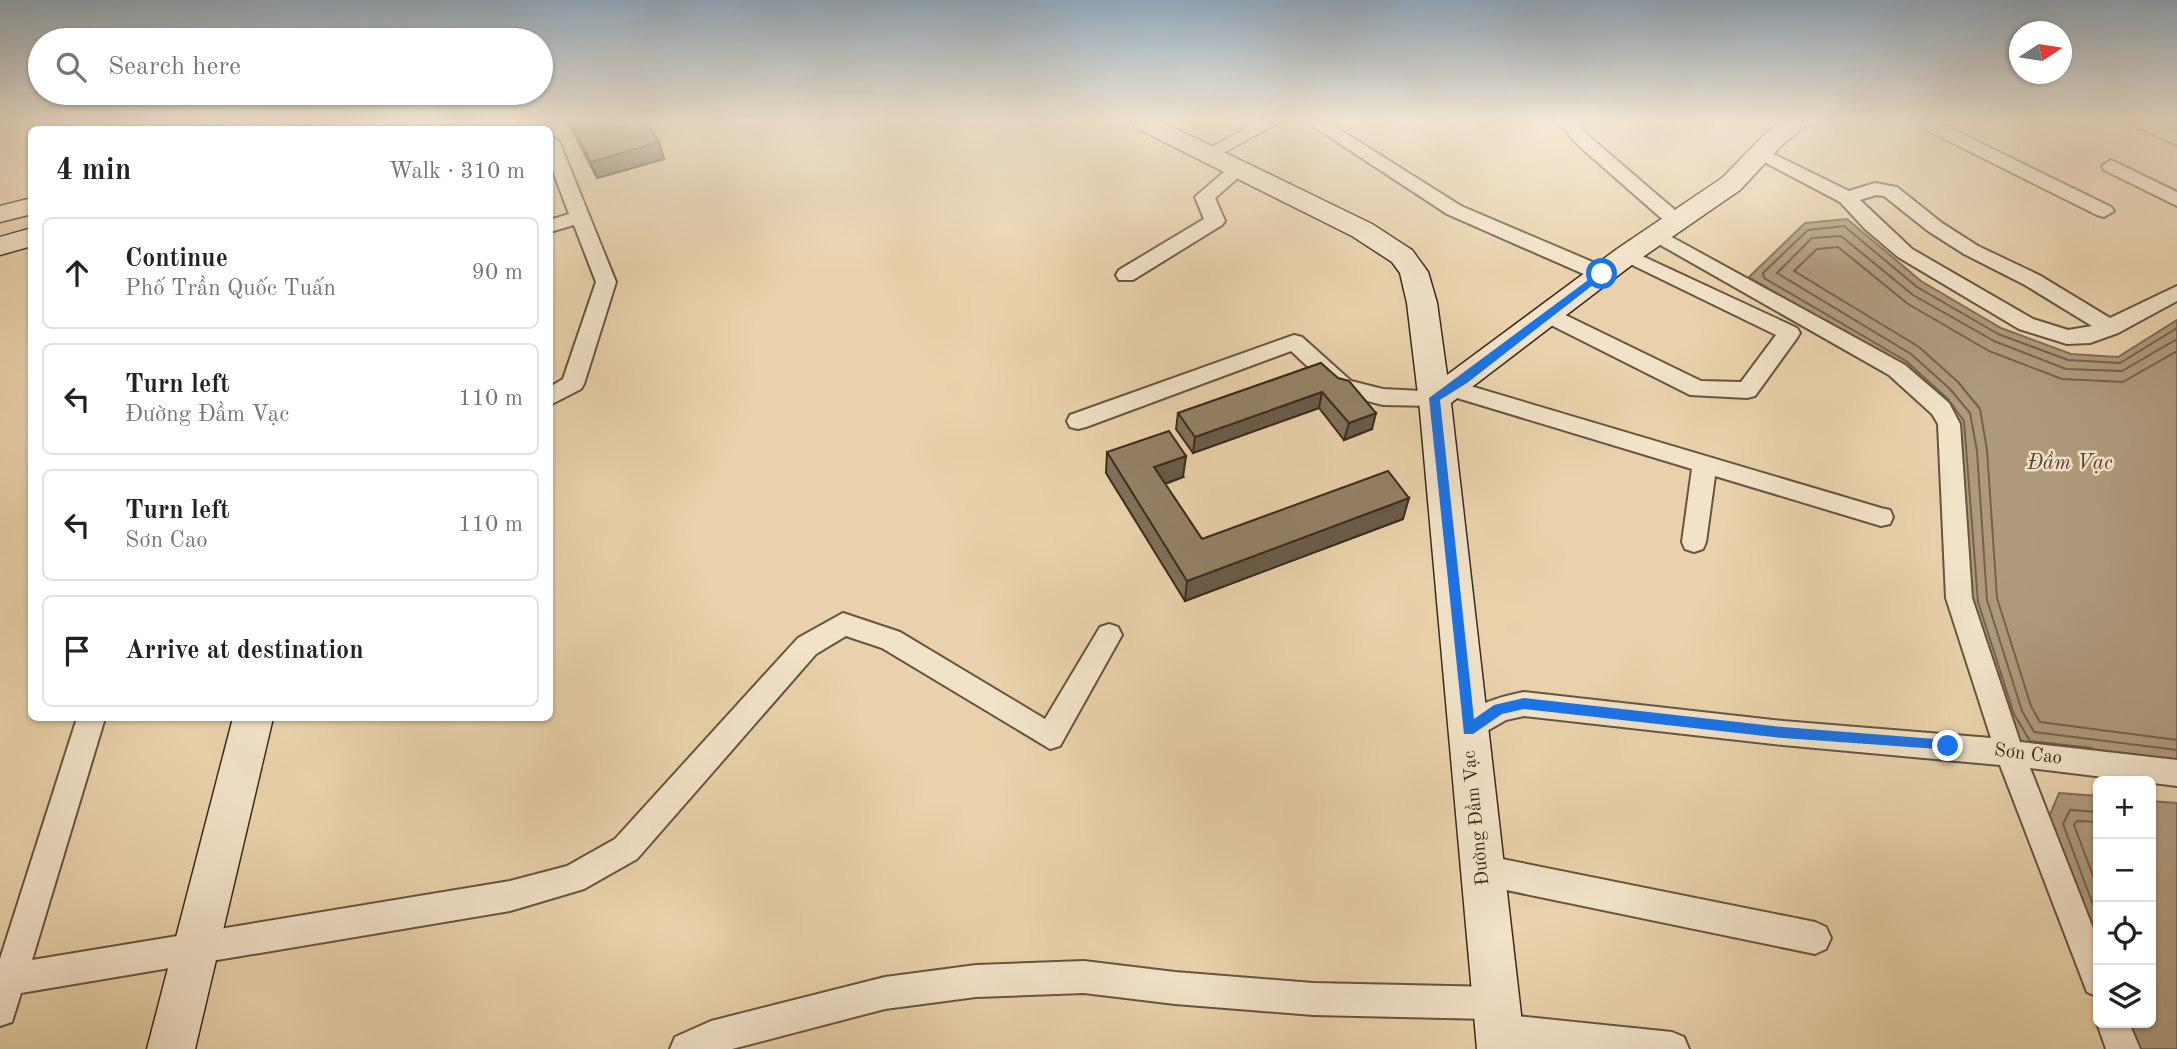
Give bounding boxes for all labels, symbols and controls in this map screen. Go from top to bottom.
north arrow [2009,21,2072,84]
search box [28,28,553,105]
icon: search [52,48,90,86]
text: Search here [108,54,241,80]
text: 4 min [56,156,131,186]
text: Walk · 310 m [389,160,525,183]
text: Continue [125,246,228,272]
icon: ahead [58,254,96,292]
route start [1586,258,1617,289]
text: 90 m [472,261,523,284]
text: Phố Trần Quốc Tuấn [125,277,336,300]
text: Turn left [125,372,230,398]
icon: left [58,380,96,418]
text: 110 m [458,387,523,410]
text: Đường Đầm Vạc [125,403,289,426]
water label: Đầm Vạc [2026,451,2113,474]
text: Turn left [125,498,230,524]
icon: left [58,506,96,544]
text: 110 m [458,513,523,536]
text: Sơn Cao [125,529,208,552]
icon: arrive [58,632,96,670]
text: Arrive at destination [125,638,364,664]
route end [1932,730,1963,761]
street label: Sơn Cao [1993,741,2063,769]
street label: Đường Đầm Vạc [1457,750,1494,887]
map controls [2093,776,2156,1028]
button: + [2093,776,2156,839]
button: − [2093,839,2156,902]
button: locate [2093,902,2156,965]
button: layers [2093,965,2156,1028]

